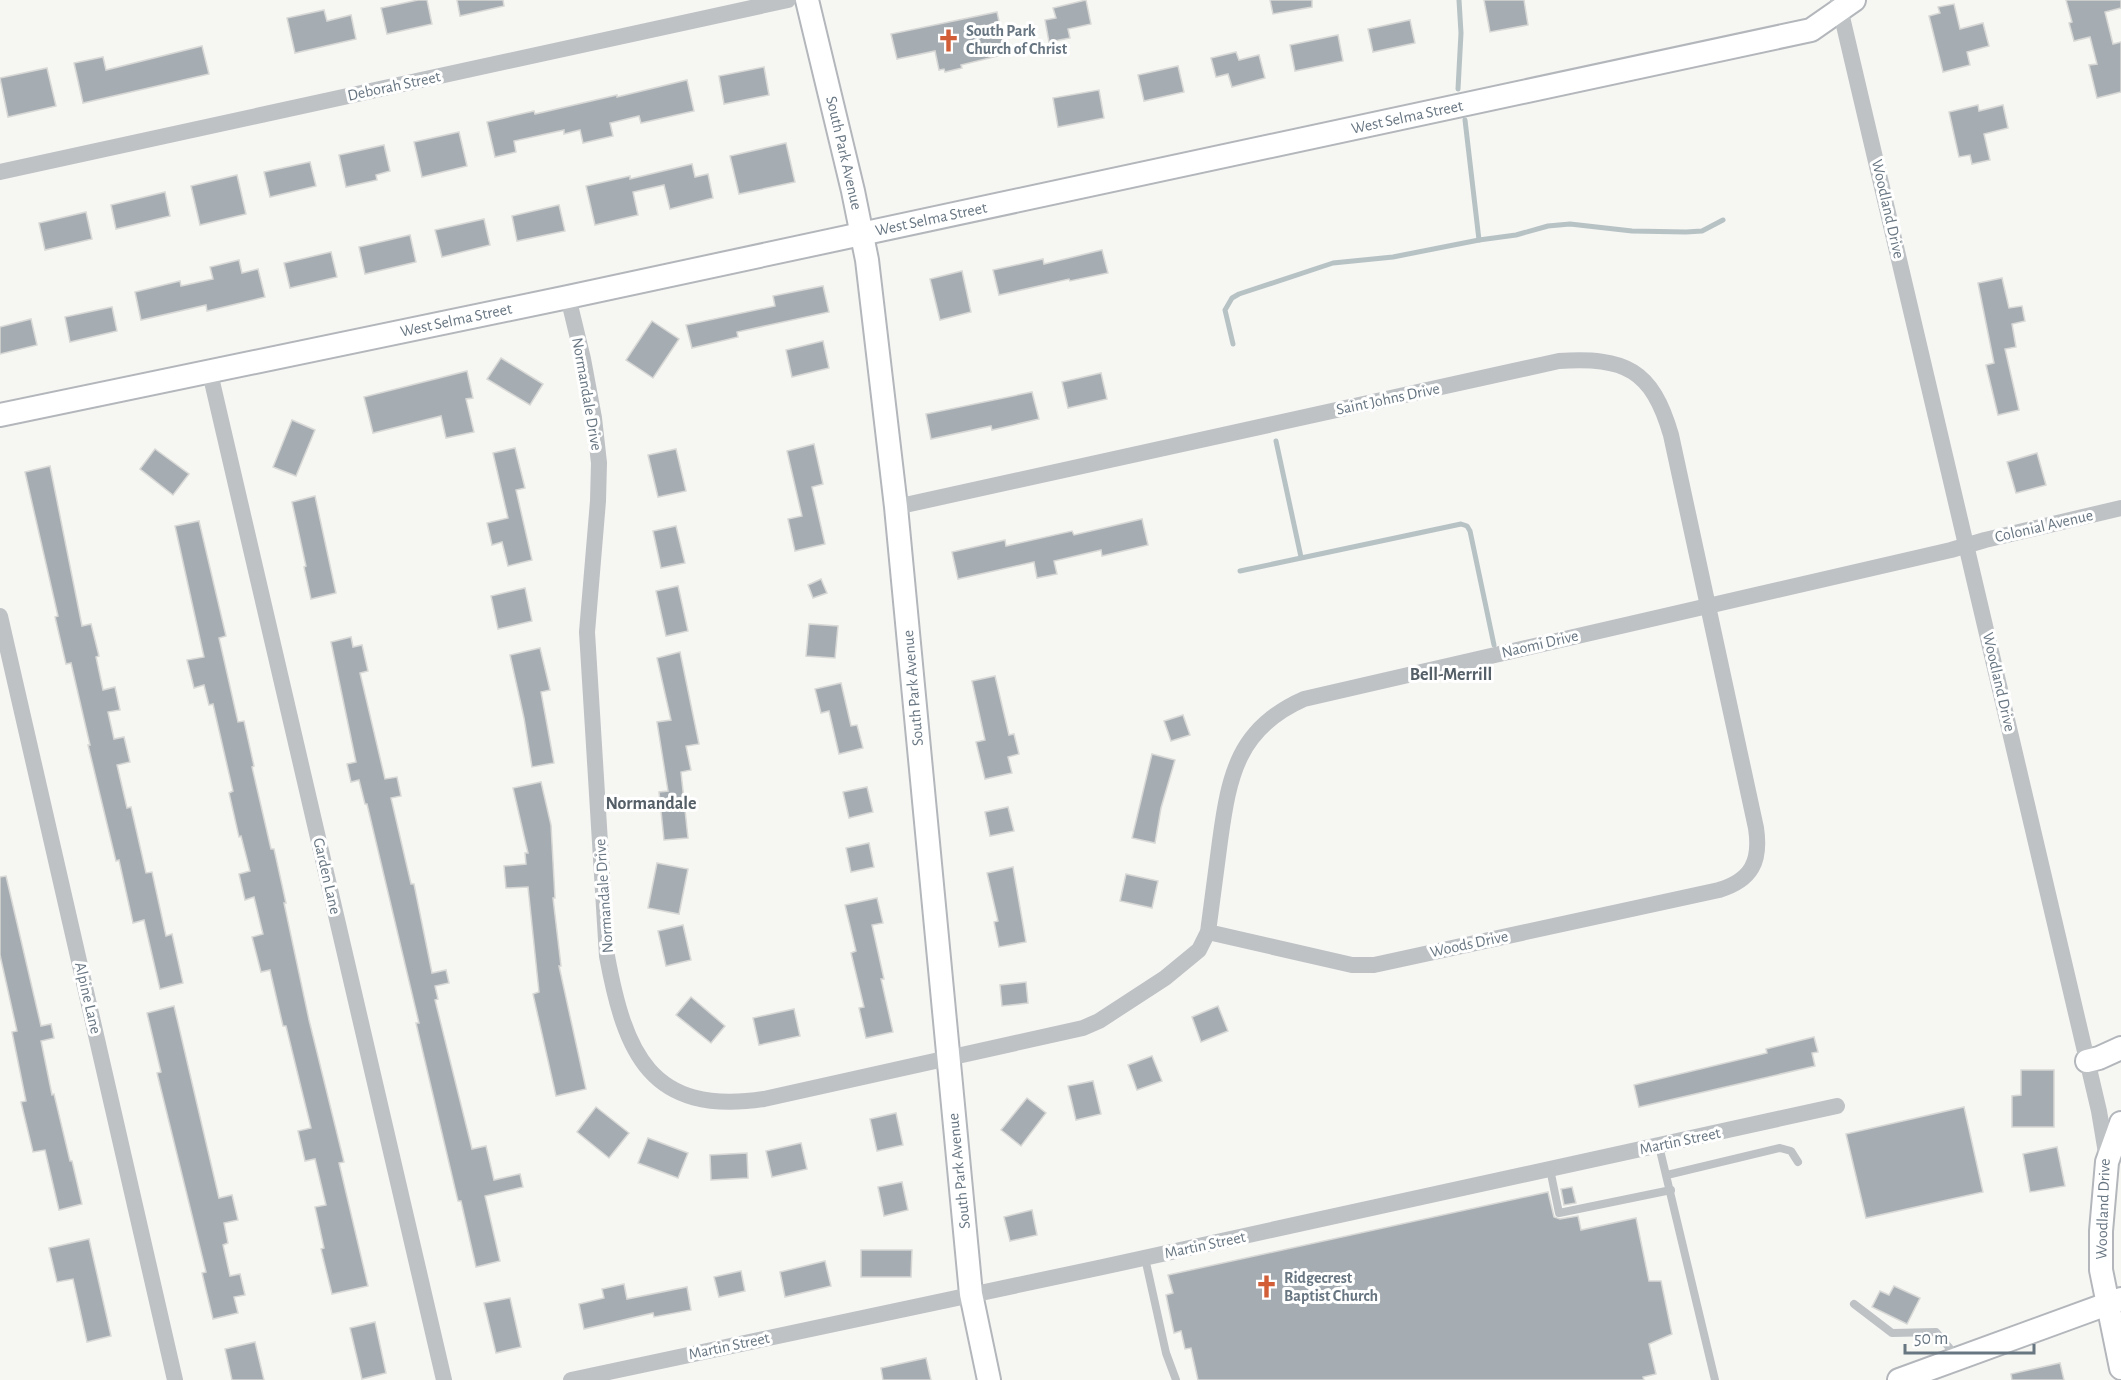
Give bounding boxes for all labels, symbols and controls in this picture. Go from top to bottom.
place label: South Park Church of Christ [966,23,1068,57]
church icon: South Park Church of Christ [935,27,961,53]
street label: Deborah Street [346,68,442,104]
street label: South Park Avenue [823,95,865,211]
street label: West Selma Street [1350,97,1464,137]
street label: Woodland Drive [1869,158,1907,260]
street label: West Selma Street [874,199,988,239]
street label: West Selma Street [399,300,513,340]
street label: Normandale Drive [569,336,605,452]
street label: Saint Johns Drive [1335,380,1441,418]
street label: Colonial Avenue [1993,507,2095,545]
street label: Naomi Drive [1500,627,1580,661]
street label: South Park Avenue [900,629,926,747]
street label: Woodland Drive [1980,631,2018,733]
district label: Bell-Merrill [1410,666,1492,684]
district label: Normandale [605,795,697,813]
street label: Garden Lane [310,836,344,916]
street label: Normandale Drive [592,838,616,954]
street label: Woods Drive [1428,928,1510,960]
street label: Alpine Lane [72,961,104,1035]
street label: South Park Avenue [945,1112,973,1230]
street label: Martin Street [1638,1125,1722,1157]
street label: Woodland Drive [2093,1158,2113,1260]
street label: Martin Street [1163,1229,1247,1261]
place label: Ridgecrest Baptist Church [1284,1270,1378,1304]
church icon: Ridgecrest Baptist Church [1253,1274,1279,1300]
scale bar [1905,1317,2034,1355]
street label: Martin Street [687,1330,771,1362]
text: 50 m [1914,1330,1948,1348]

